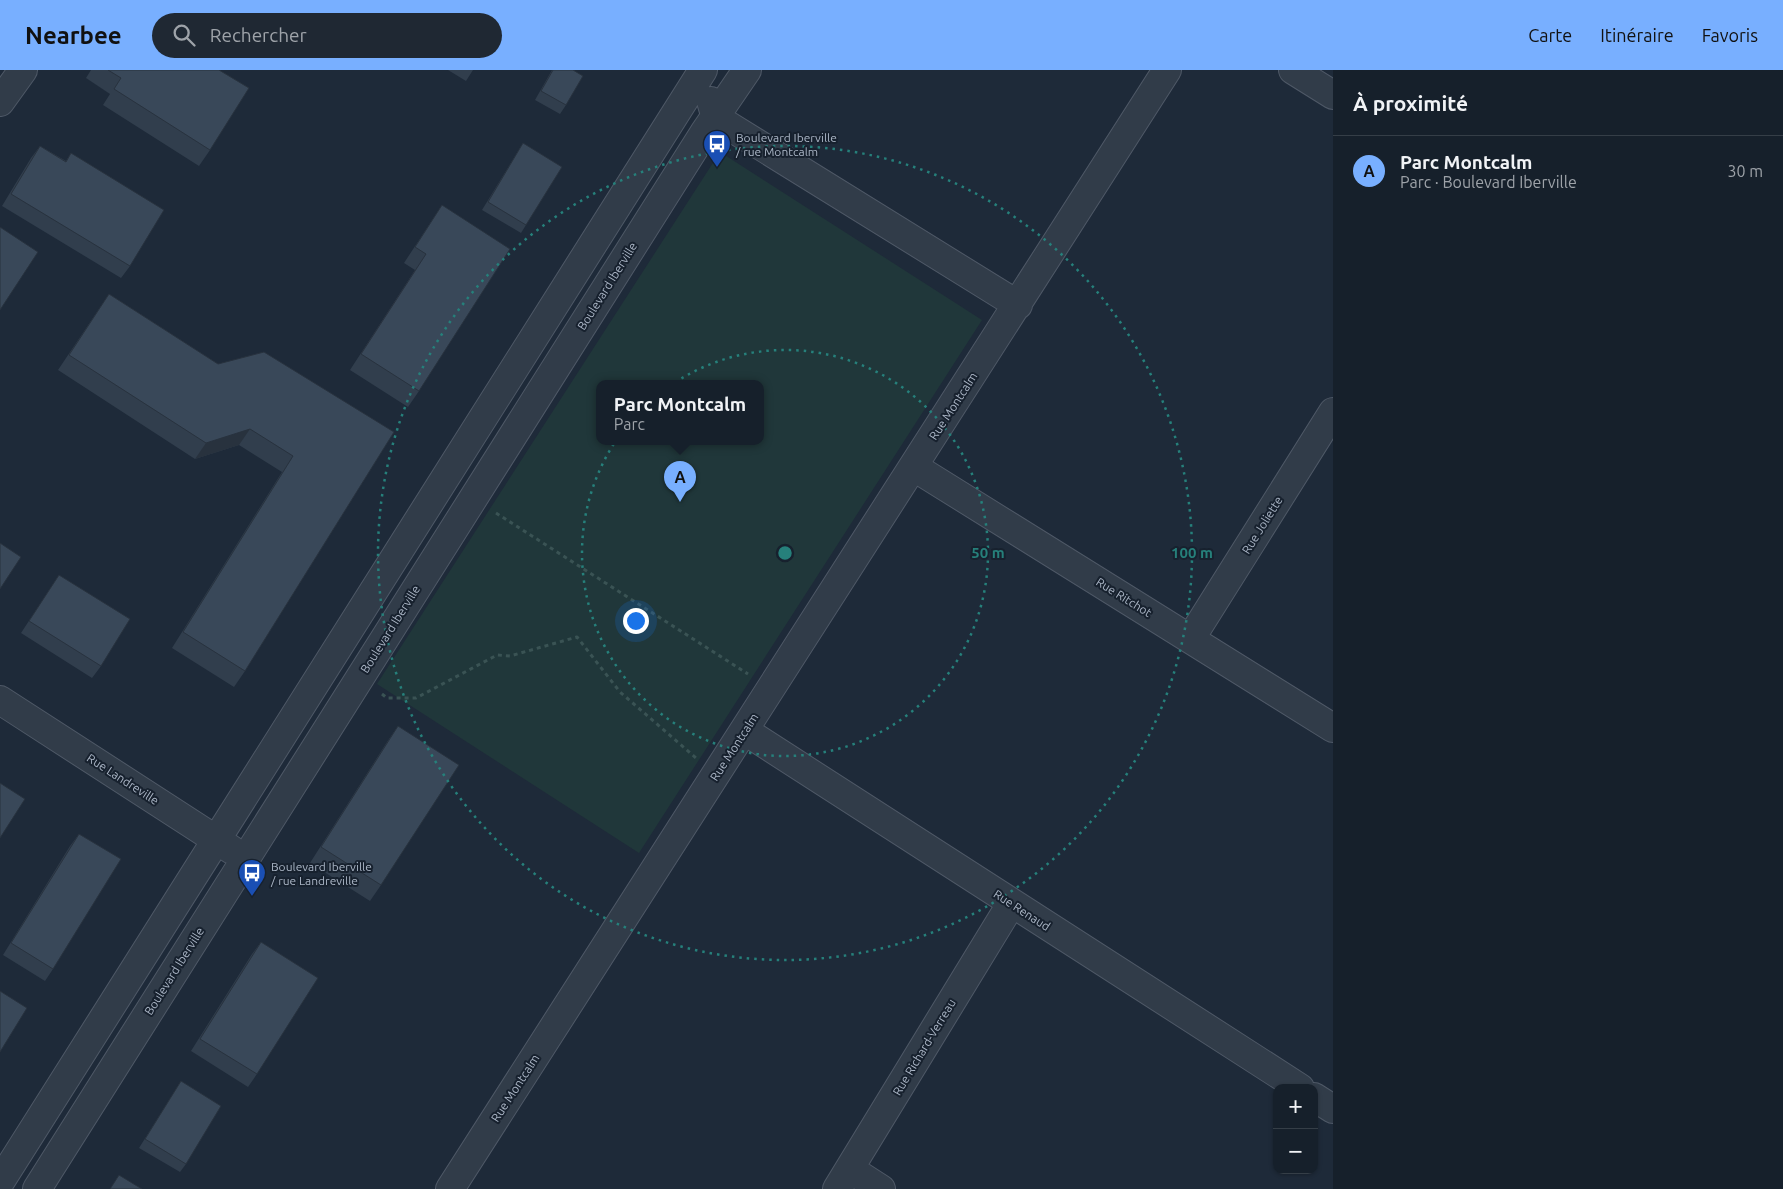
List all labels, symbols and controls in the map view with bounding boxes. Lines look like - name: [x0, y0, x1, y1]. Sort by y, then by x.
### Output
- search box: [152, 13, 502, 58]
- icon: search: [170, 21, 198, 49]
- text: Nearbee: [25, 22, 122, 49]
- text: Rechercher: [210, 24, 307, 46]
- text: Carte: [1528, 25, 1572, 45]
- text: Itinéraire: [1600, 25, 1674, 45]
- text: Favoris: [1702, 25, 1758, 45]
- text: À proximité: [1353, 91, 1468, 115]
- bus stop icon: Boulevard Iberville / rue Montcalm: [702, 129, 732, 168]
- place label: Boulevard Iberville / rue Montcalm: [735, 131, 837, 158]
- text: Parc Montcalm: [1400, 151, 1532, 173]
- text: A: [1363, 162, 1375, 180]
- text: 30 m: [1727, 162, 1763, 180]
- text: Parc · Boulevard Iberville: [1400, 173, 1577, 191]
- street label: Boulevard Iberville: [575, 240, 639, 332]
- street label: Rue Montcalm: [926, 370, 980, 442]
- popup: [596, 380, 764, 445]
- text: Parc Montcalm: [614, 393, 746, 415]
- text: Parc: [614, 415, 645, 433]
- pin: A: [664, 461, 696, 502]
- street label: Rue Joliette: [1239, 494, 1285, 556]
- centre of rings: [776, 544, 794, 562]
- text: 50 m: [971, 544, 1005, 561]
- text: 100 m: [1171, 544, 1213, 561]
- street label: Rue Ritchot: [1094, 575, 1154, 619]
- street label: Boulevard Iberville: [358, 583, 422, 675]
- your location: [623, 608, 649, 634]
- street label: Rue Montcalm: [707, 711, 761, 783]
- street label: Rue Landreville: [85, 751, 161, 807]
- bus stop icon: Boulevard Iberville / rue Landreville: [237, 858, 267, 897]
- place label: Boulevard Iberville / rue Landreville: [270, 860, 372, 887]
- street label: Rue Renaud: [991, 887, 1053, 933]
- street label: Boulevard Iberville: [142, 925, 206, 1017]
- street label: Rue Richard-Verreau: [890, 996, 958, 1098]
- street label: Rue Montcalm: [488, 1052, 542, 1124]
- map controls: [1273, 1084, 1318, 1174]
- button: +: [1273, 1084, 1318, 1129]
- button: −: [1273, 1129, 1318, 1174]

